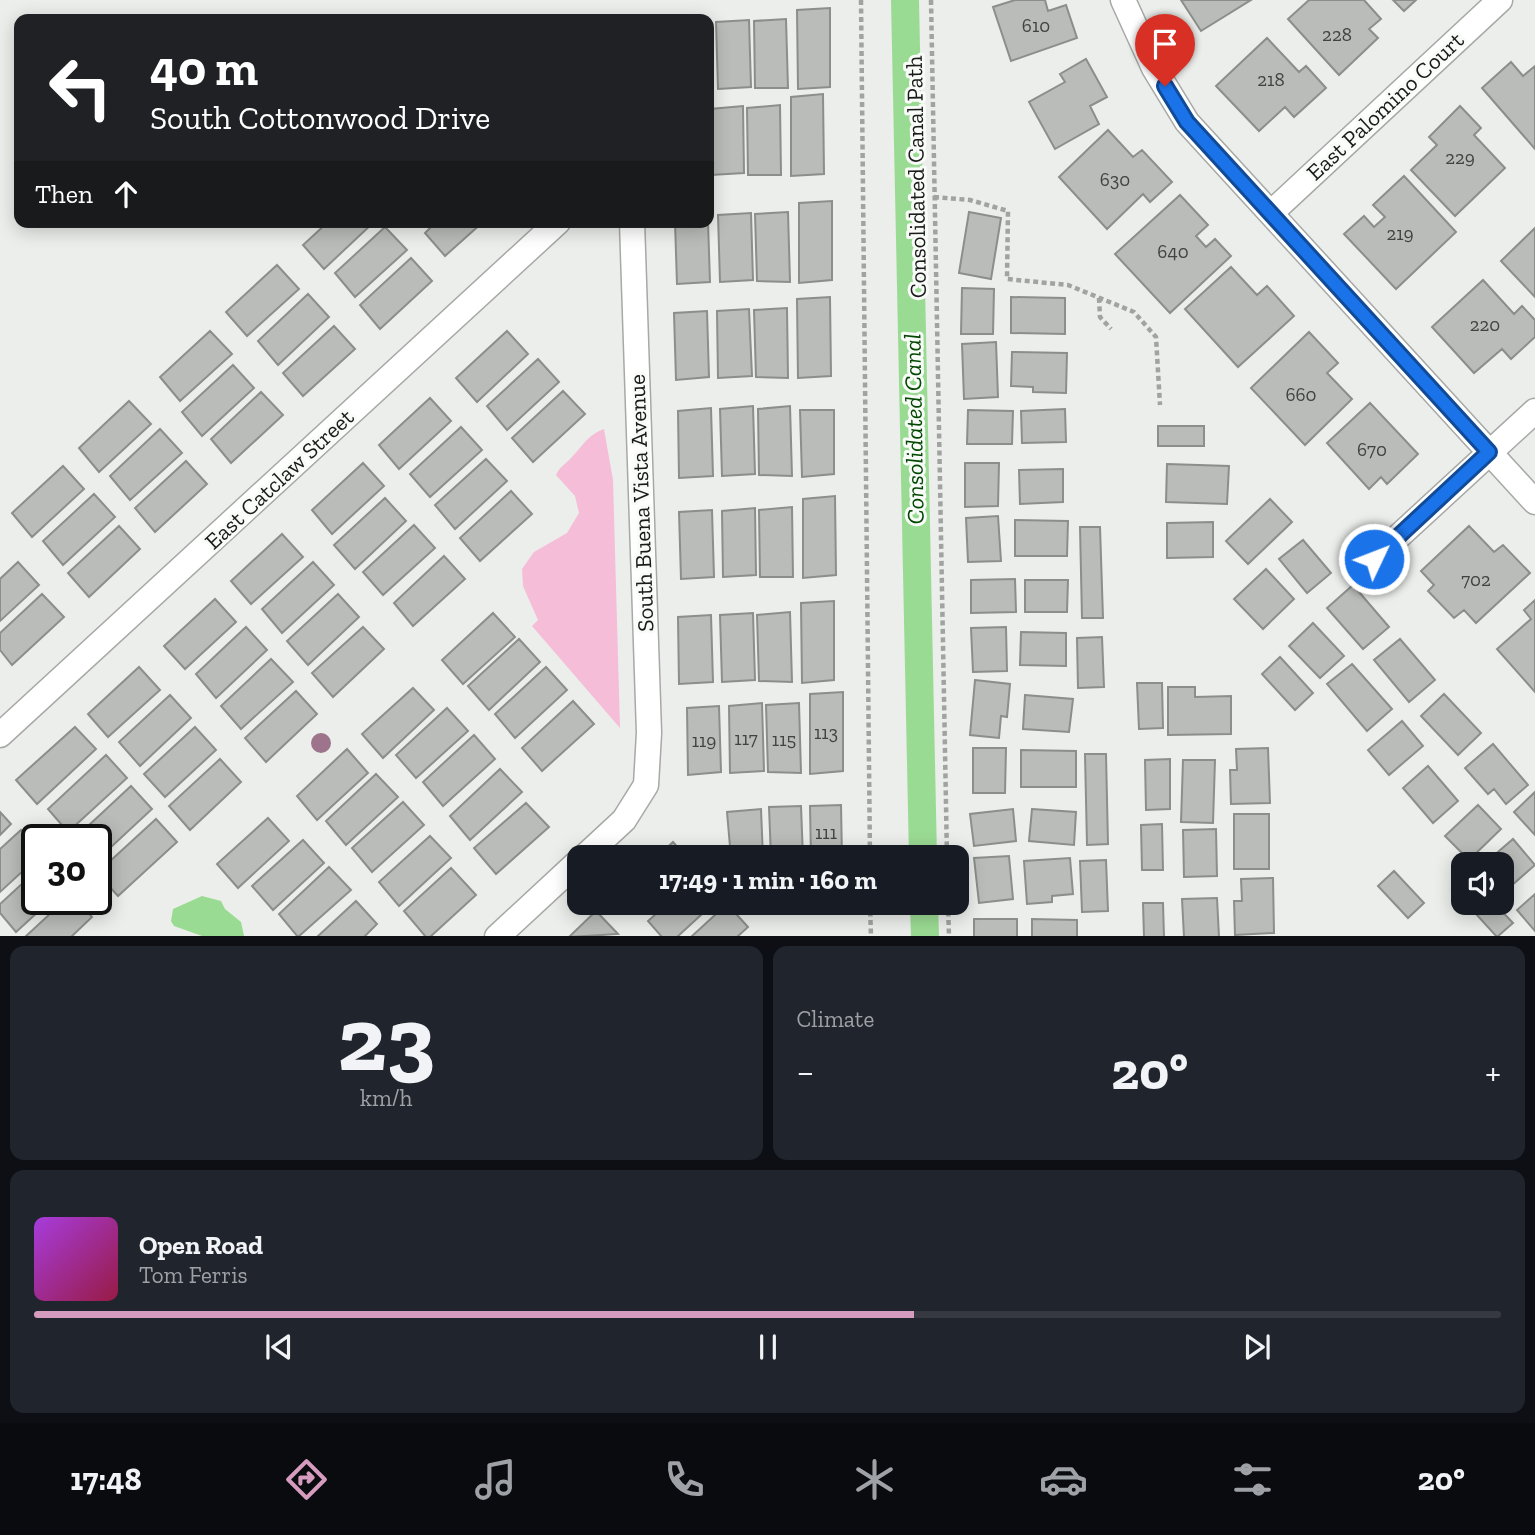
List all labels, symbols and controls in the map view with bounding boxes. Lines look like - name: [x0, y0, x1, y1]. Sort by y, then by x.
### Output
- house number: 610: [1022, 14, 1050, 37]
- pin: [1135, 14, 1195, 86]
- house number: 228: [1322, 23, 1352, 46]
- icon: arrive: [1146, 25, 1184, 63]
- street label: East Palomino Court: [1301, 26, 1470, 186]
- text: 40 m: [150, 39, 258, 98]
- icon: left: [35, 42, 126, 133]
- street label: Consolidated Canal Path: [900, 55, 932, 298]
- house number: 218: [1257, 68, 1285, 91]
- text: South Cottonwood Drive: [150, 99, 490, 137]
- house number: 229: [1445, 146, 1475, 169]
- house number: 630: [1100, 168, 1130, 191]
- icon: ahead: [107, 175, 145, 213]
- text: Then: [35, 178, 93, 210]
- house number: 219: [1386, 222, 1414, 245]
- house number: 640: [1157, 240, 1189, 263]
- house number: 220: [1470, 313, 1500, 336]
- water label: Consolidated Canal: [897, 333, 930, 525]
- street label: South Buena Vista Avenue: [623, 374, 659, 632]
- house number: 660: [1285, 383, 1317, 406]
- street label: East Catclaw Street: [199, 403, 360, 555]
- house number: 670: [1357, 438, 1387, 461]
- position arrow: [1337, 522, 1411, 596]
- house number: 702: [1461, 568, 1491, 591]
- house number: 113: [814, 721, 838, 744]
- house number: 117: [734, 727, 758, 750]
- house number: 115: [772, 728, 796, 751]
- house number: 119: [692, 729, 716, 752]
- house number: 111: [815, 821, 837, 844]
- speed limit sign: 30: [21, 824, 112, 915]
- map controls: [1451, 852, 1514, 915]
- button: sound: [1451, 852, 1514, 915]
- text: 17:49 · 1 min · 160 m: [659, 864, 877, 896]
- text: 23: [338, 984, 435, 1093]
- text: Climate: [797, 1005, 874, 1033]
- text: 20°: [1111, 1040, 1188, 1102]
- text: −: [797, 1049, 814, 1095]
- text: +: [1485, 1049, 1501, 1095]
- text: km/h: [360, 1084, 413, 1112]
- text: Open Road: [139, 1229, 263, 1261]
- text: Tom Ferris: [139, 1261, 248, 1289]
- icon: previous: [260, 1328, 298, 1366]
- icon: pause: [749, 1328, 787, 1366]
- icon: next: [1238, 1328, 1276, 1366]
- icon: directions: [282, 1455, 331, 1504]
- icon: music: [471, 1455, 520, 1504]
- icon: phone: [660, 1455, 709, 1504]
- icon: climate: [850, 1455, 899, 1504]
- icon: car: [1039, 1455, 1088, 1504]
- icon: filters: [1228, 1455, 1277, 1504]
- text: 17:48: [70, 1460, 142, 1498]
- text: 20°: [1418, 1460, 1465, 1498]

